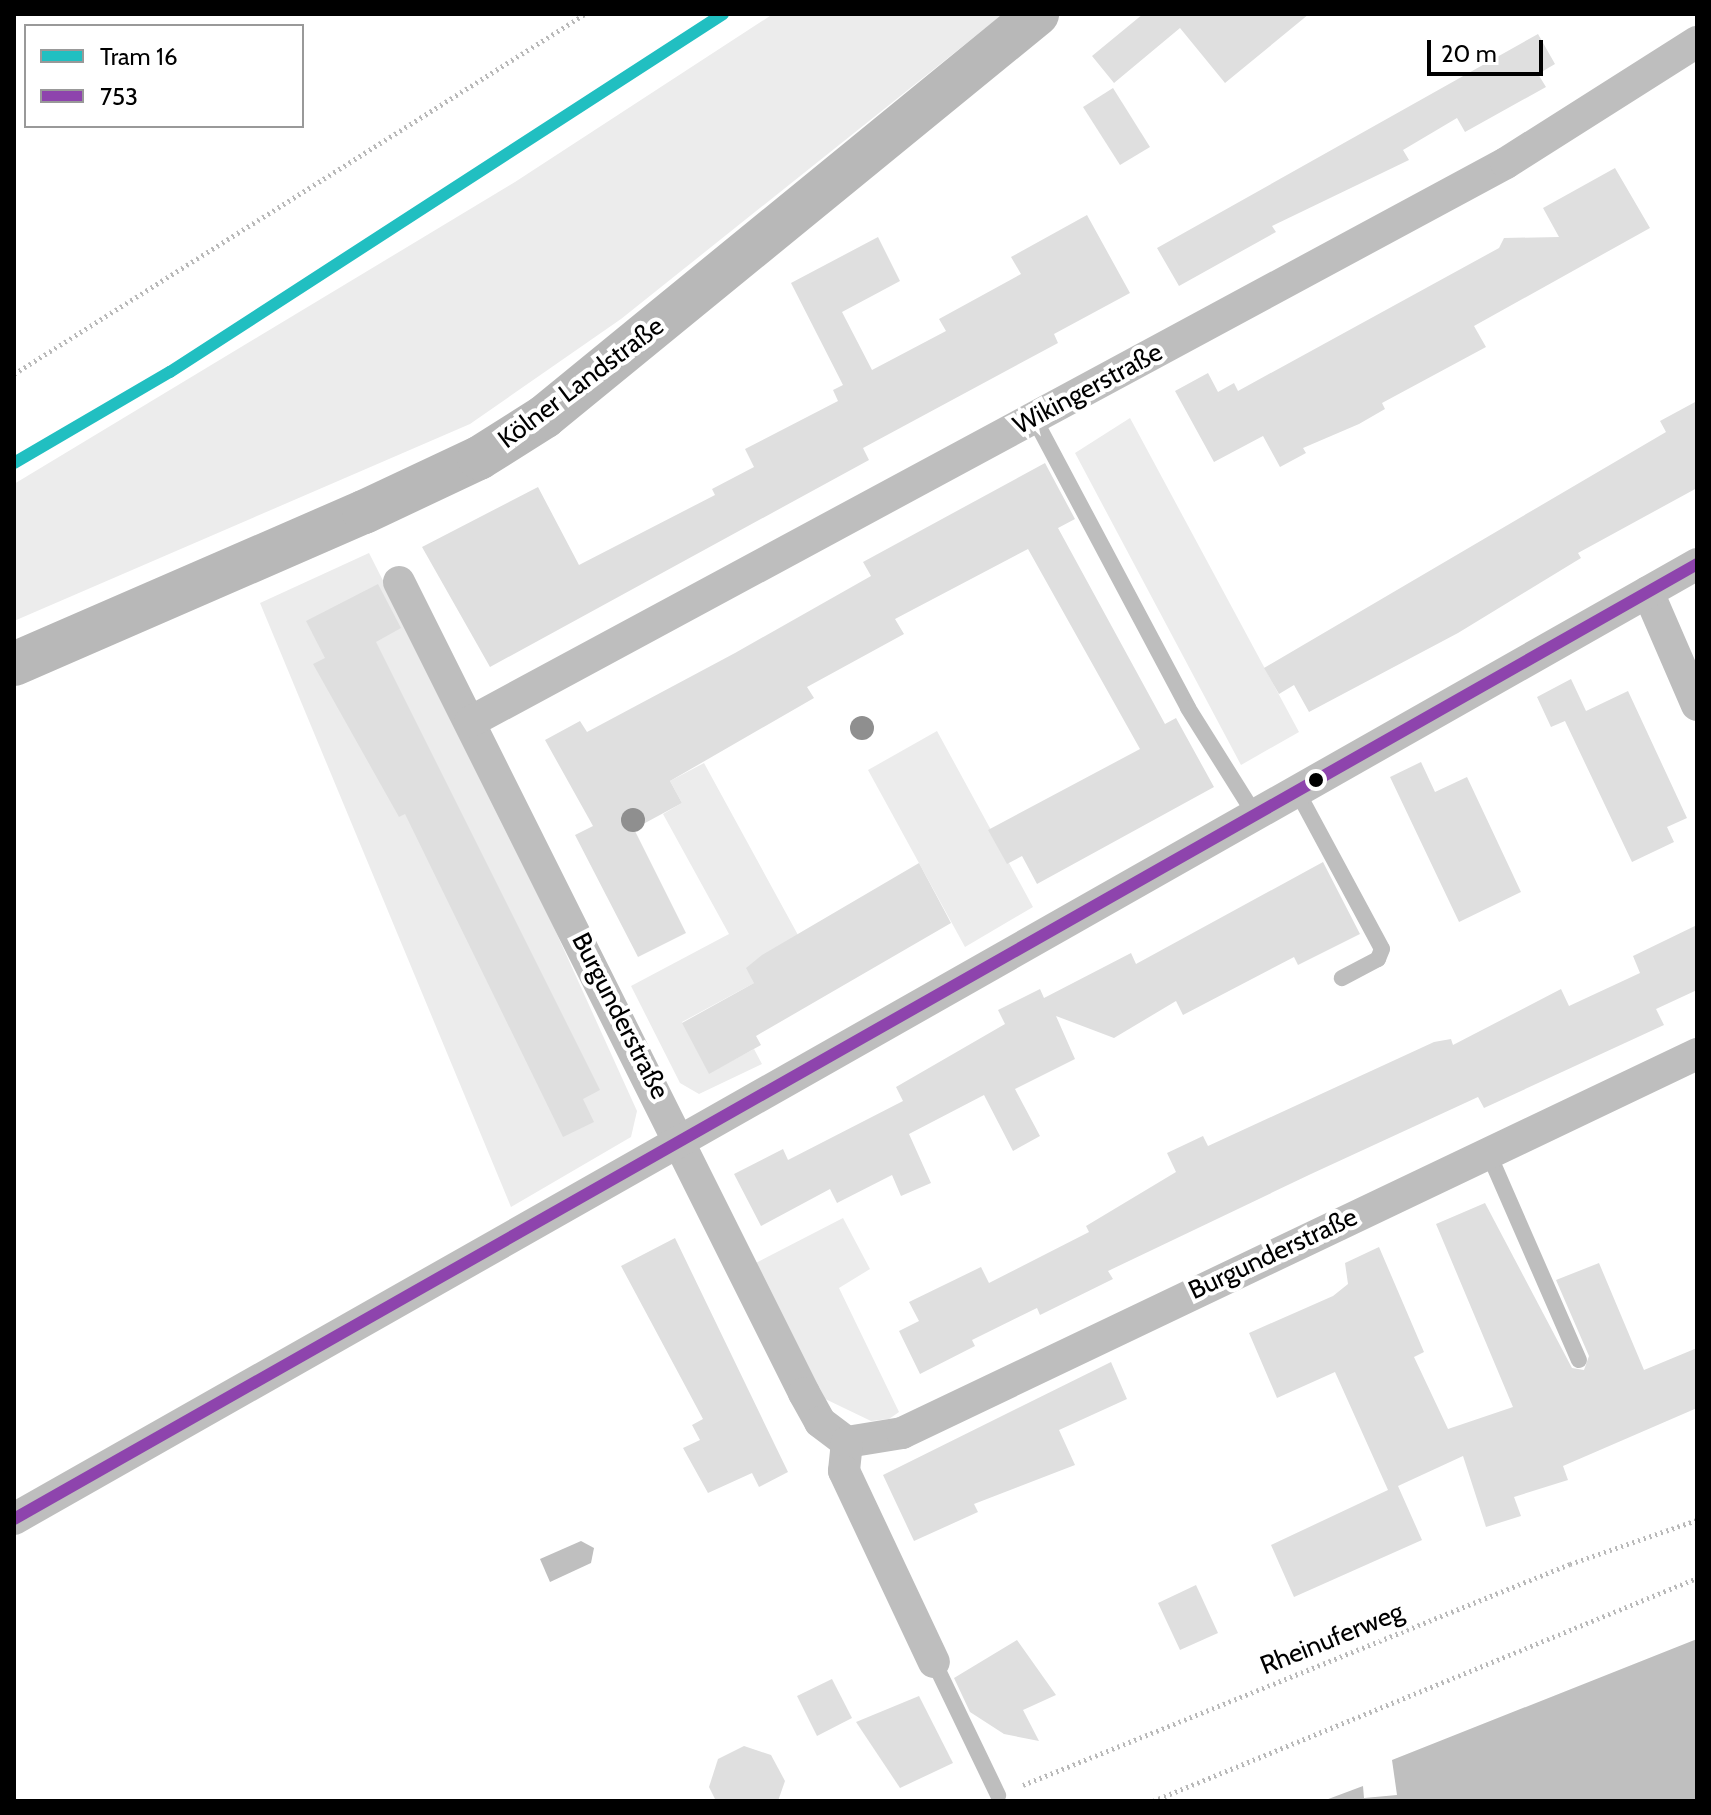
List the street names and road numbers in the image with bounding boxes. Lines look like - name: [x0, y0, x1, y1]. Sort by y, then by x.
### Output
- street label: Kölner Landstraße: [492, 311, 670, 455]
- street label: Wikingerstraße: [1008, 337, 1168, 441]
- street label: Burgunderstraße: [565, 928, 675, 1104]
- street label: Burgunderstraße: [1184, 1201, 1362, 1307]
- street label: Rheinuferweg: [1256, 1596, 1408, 1682]

